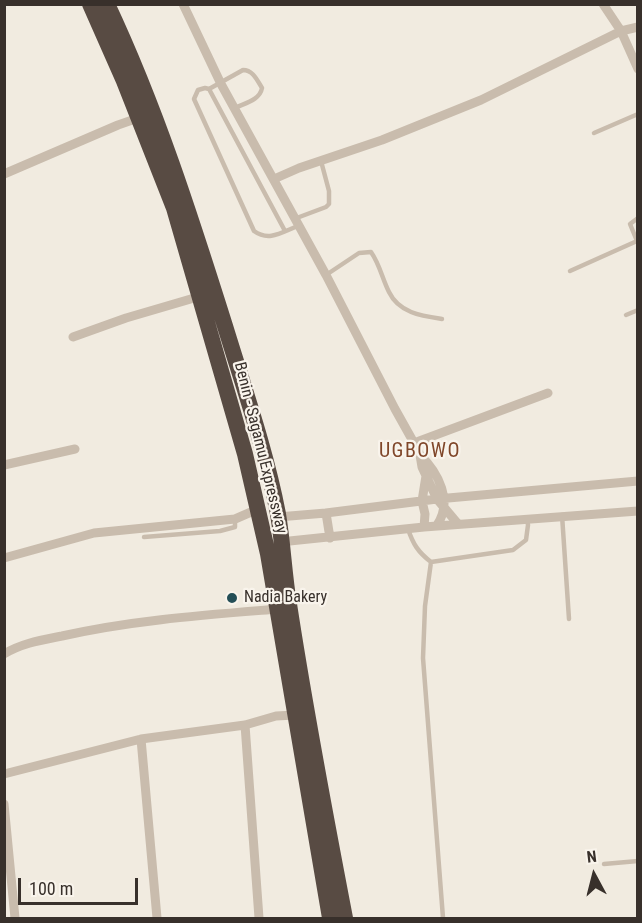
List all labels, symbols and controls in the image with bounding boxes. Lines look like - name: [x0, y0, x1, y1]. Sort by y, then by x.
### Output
- street label: Benin - Sagamu Expressway: [229, 360, 291, 536]
- district label: UGBOWO: [379, 440, 461, 464]
- place label: Nadia Bakery: [244, 588, 327, 608]
- marker: Nadia Bakery: [225, 591, 239, 605]
- north arrow: [564, 845, 624, 905]
- text: N: [586, 847, 598, 867]
- scale bar: [21, 866, 141, 904]
- text: 100 m: [29, 878, 73, 899]

